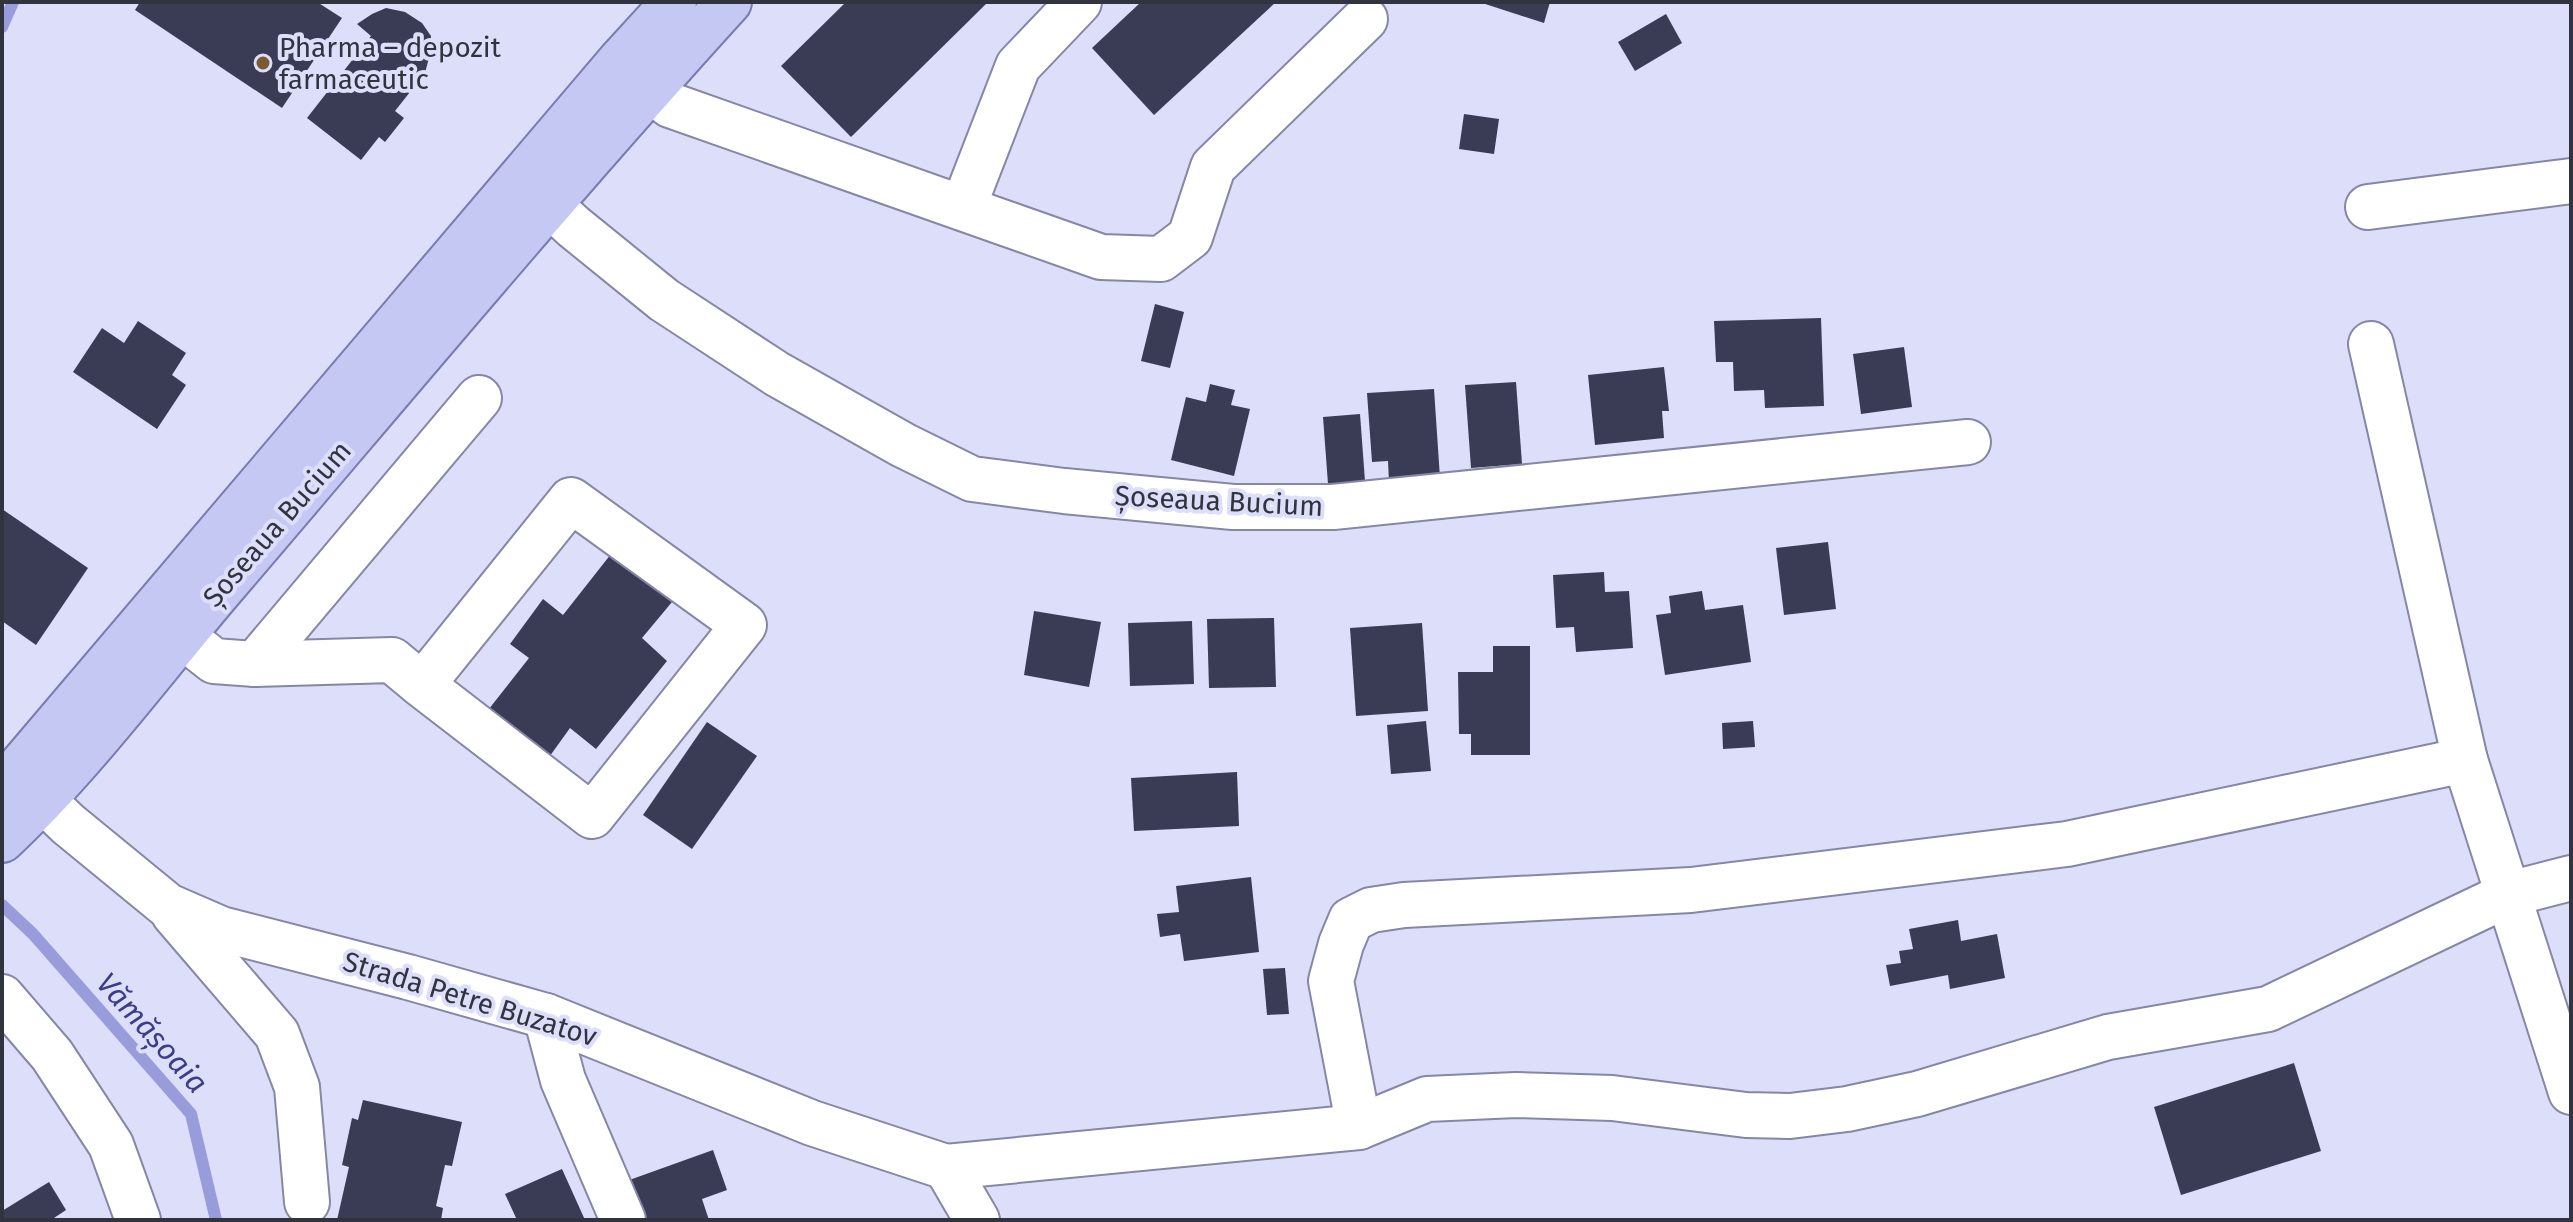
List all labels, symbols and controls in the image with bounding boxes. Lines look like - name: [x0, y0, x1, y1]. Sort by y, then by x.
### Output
- place label: Pharma – depozit farmaceutic: [279, 31, 502, 96]
- marker: Pharma – depozit farmaceutic: [254, 54, 272, 72]
- street label: Șoseaua Bucium: [196, 434, 359, 614]
- street label: Șoseaua Bucium: [1114, 479, 1324, 524]
- street label: Strada Petre Buzatov: [339, 945, 601, 1053]
- water label: Vămășoaia: [88, 966, 215, 1101]

